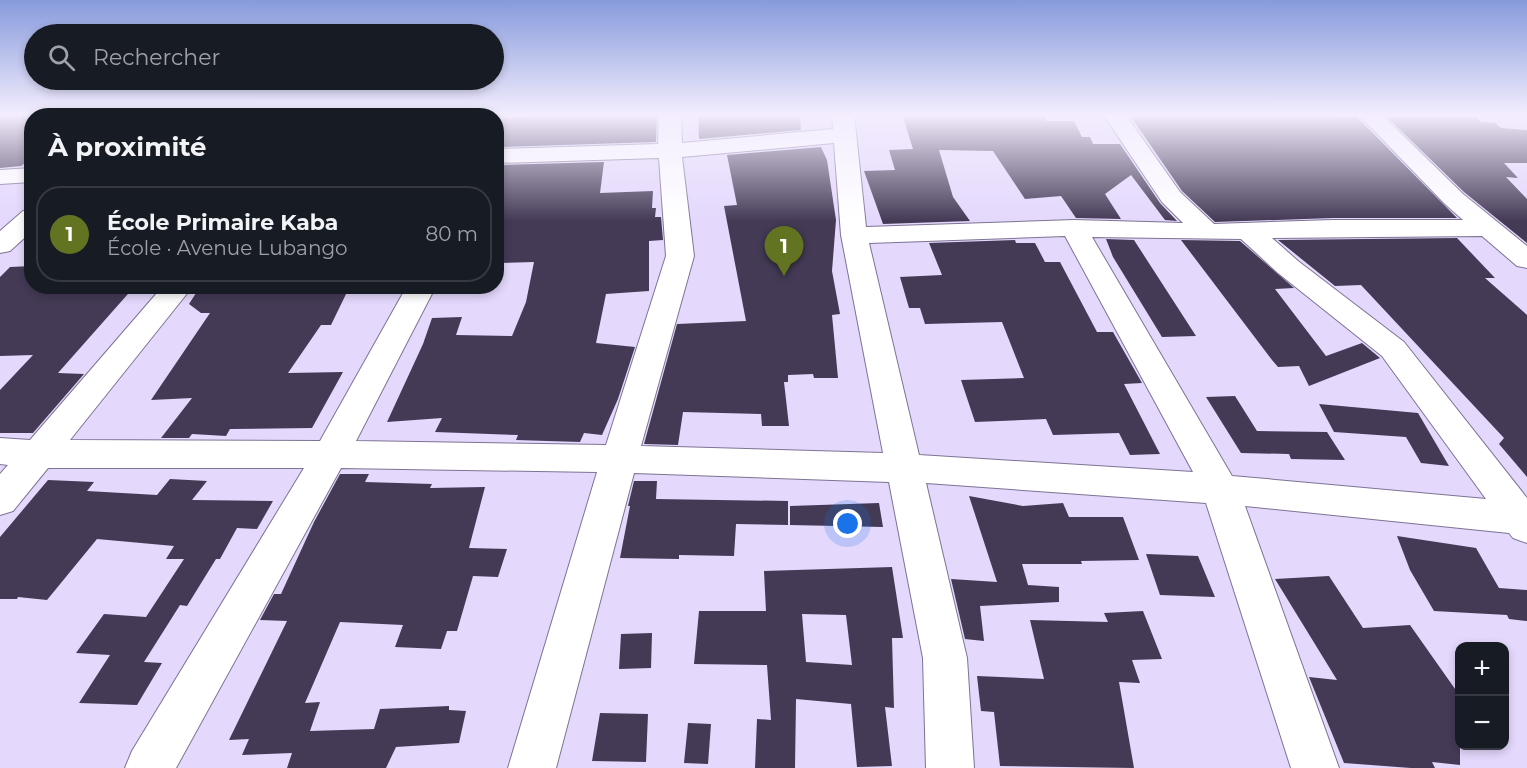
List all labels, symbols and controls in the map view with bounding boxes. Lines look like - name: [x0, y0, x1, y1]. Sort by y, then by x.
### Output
- search box: [24, 24, 504, 90]
- icon: search: [45, 41, 78, 74]
- text: Rechercher: [93, 44, 220, 71]
- text: À proximité: [48, 131, 207, 163]
- text: École Primaire Kaba: [107, 209, 338, 236]
- text: 1: [66, 222, 73, 246]
- text: 80 m: [426, 222, 478, 246]
- pin: 1: [764, 226, 804, 276]
- text: École · Avenue Lubango: [107, 236, 348, 260]
- your location: [833, 509, 862, 538]
- map controls: [1455, 642, 1509, 750]
- button: +: [1455, 642, 1509, 696]
- button: −: [1455, 696, 1509, 750]

